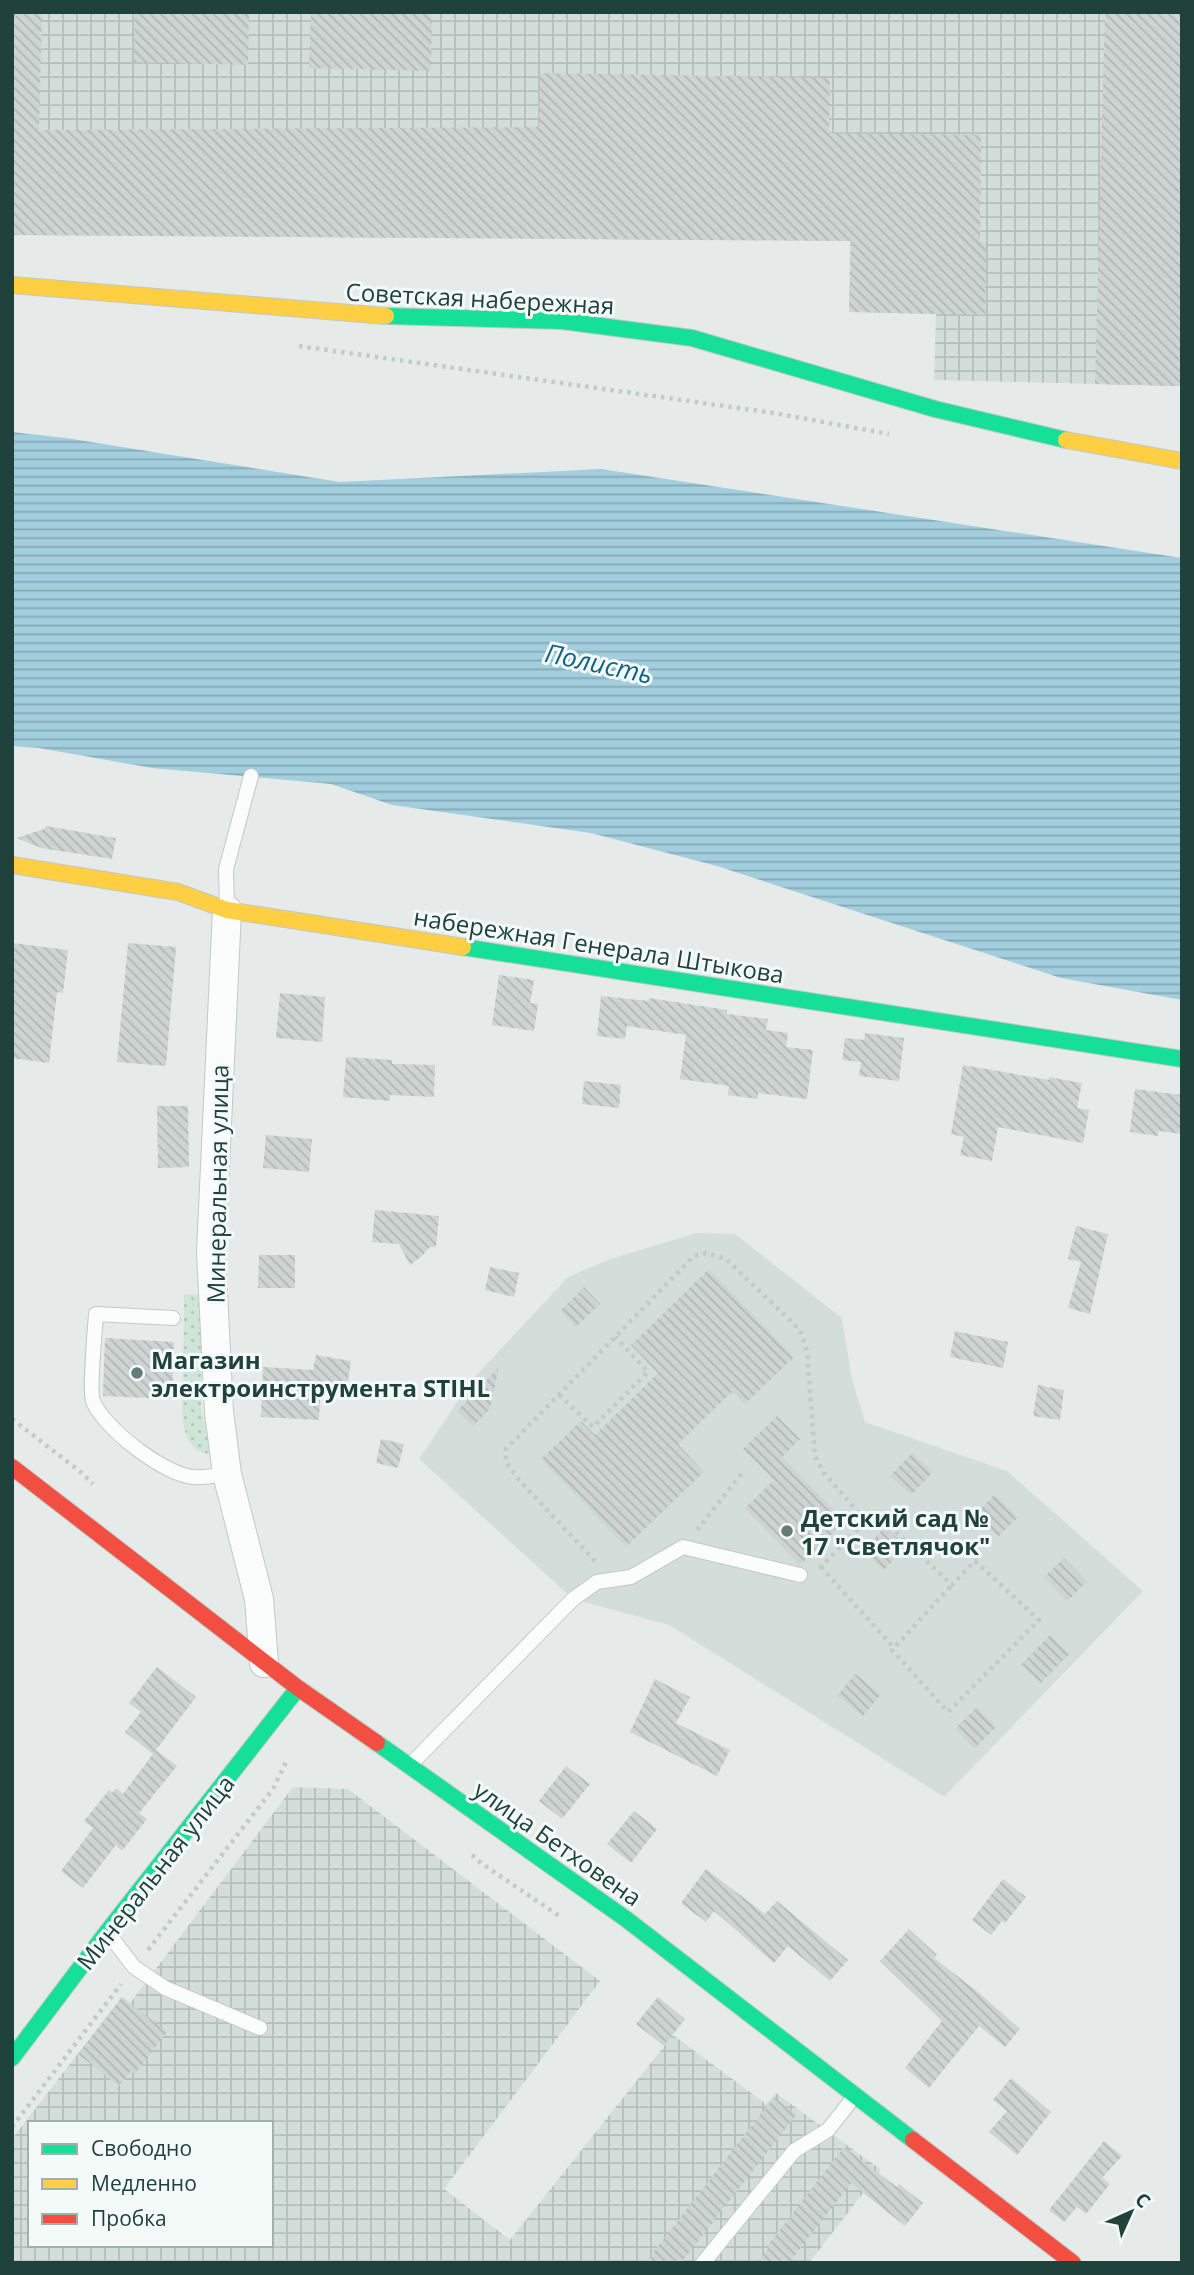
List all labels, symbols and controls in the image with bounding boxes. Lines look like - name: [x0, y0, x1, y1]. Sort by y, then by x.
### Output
- street label: Советская набережная: [345, 274, 615, 322]
- water label: Полисть: [542, 634, 656, 692]
- street label: набережная Генерала Штыкова: [411, 899, 787, 991]
- street label: Минеральная улица: [198, 1064, 236, 1304]
- place label: Магазин электроинструмента STIHL: [151, 1343, 490, 1404]
- marker: Магазин электроинструмента STIHL: [129, 1365, 145, 1381]
- place label: Детский сад № 17 "Светлячок": [801, 1501, 990, 1562]
- marker: Детский сад № 17 "Светлячок": [779, 1523, 795, 1539]
- street label: Минеральная улица: [68, 1768, 242, 1976]
- street label: улица Бетховена: [467, 1773, 649, 1913]
- legend: [28, 2121, 273, 2247]
- text: Свободно: [91, 2134, 192, 2162]
- text: Медленно: [91, 2169, 197, 2197]
- north arrow: [1096, 2177, 1166, 2247]
- text: С: [1130, 2187, 1156, 2213]
- text: Пробка: [91, 2204, 167, 2232]

